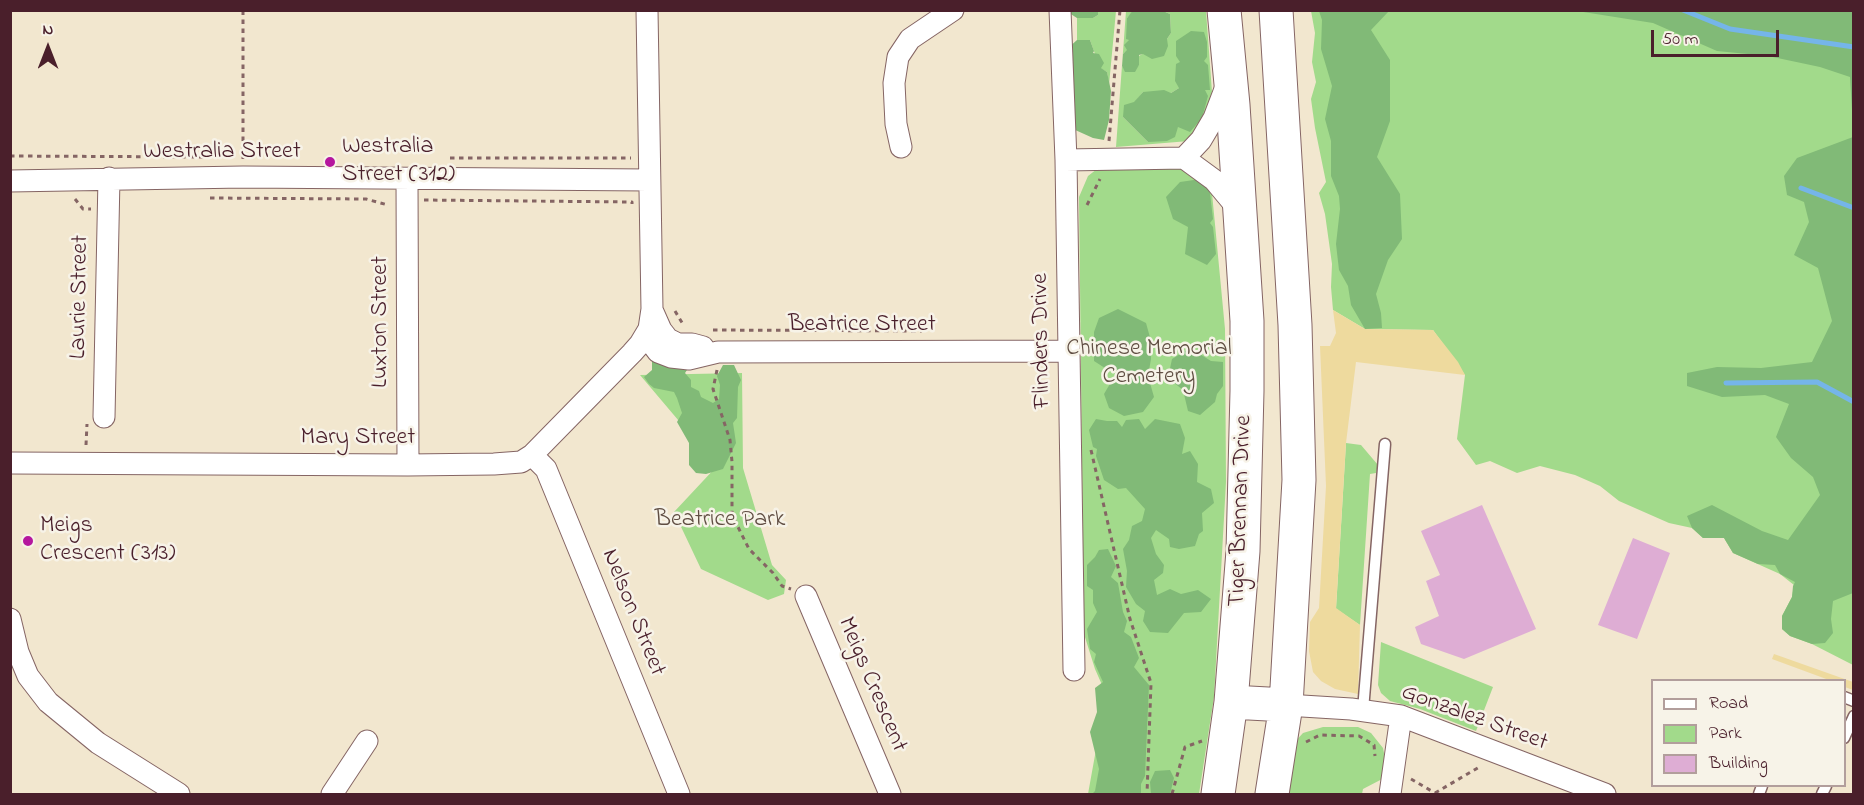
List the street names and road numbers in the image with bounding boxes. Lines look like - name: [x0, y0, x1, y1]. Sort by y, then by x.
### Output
- street label: Westralia Street: [143, 139, 301, 167]
- street label: Laurie Street: [66, 235, 96, 359]
- street label: Luxton Street: [368, 256, 396, 388]
- street label: Flinders Drive: [1027, 273, 1059, 409]
- street label: Beatrice Street: [788, 312, 936, 340]
- street label: Tiger Brennan Drive: [1224, 415, 1260, 607]
- street label: Mary Street: [301, 425, 415, 453]
- street label: Nelson Street: [594, 545, 670, 681]
- street label: Meigs Crescent: [830, 613, 912, 757]
- street label: Gonzalez Street: [1397, 679, 1551, 759]

